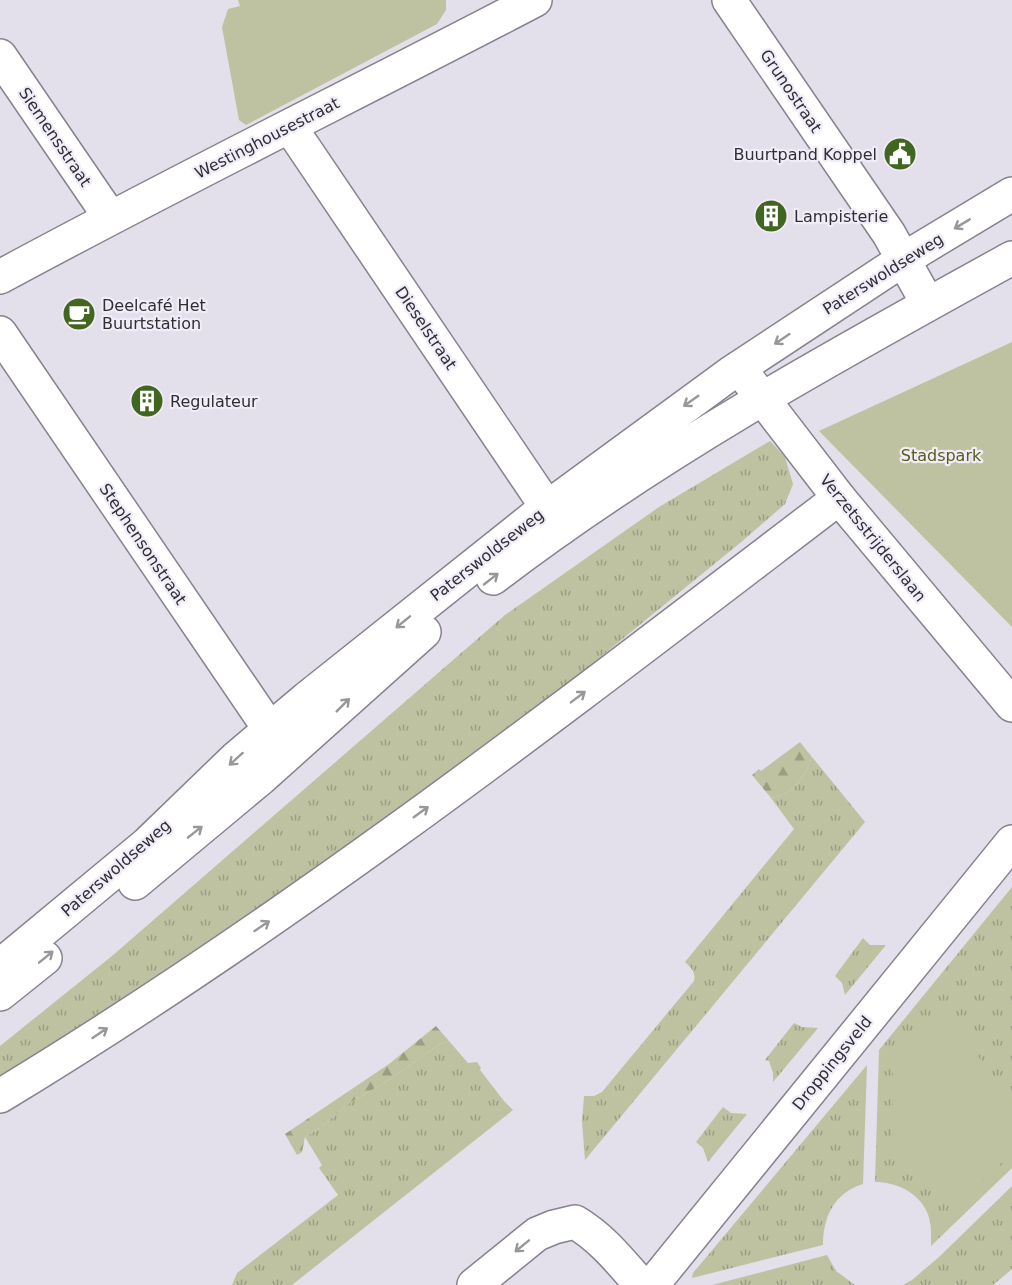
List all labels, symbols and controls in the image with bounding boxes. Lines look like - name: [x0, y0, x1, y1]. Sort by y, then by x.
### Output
- street label: Grunostraat: [756, 46, 826, 136]
- street label: Siemensstraat: [15, 84, 95, 190]
- street label: Westinghousestraat: [192, 93, 342, 183]
- public building icon: Buurtpand Koppel: [882, 136, 918, 172]
- place label: Buurtpand Koppel: [733, 145, 877, 164]
- building icon: Lampisterie: [753, 198, 789, 234]
- place label: Lampisterie: [794, 207, 888, 226]
- one-way arrow: [954, 218, 971, 230]
- street label: Paterswoldseweg: [819, 229, 947, 319]
- street label: Dieselstraat: [391, 283, 461, 373]
- cafe icon: Deelcafé Het Buurtstation: [61, 296, 97, 332]
- place label: Deelcafé Het Buurtstation: [102, 296, 206, 333]
- one-way arrow: [774, 333, 790, 345]
- building icon: Regulateur: [129, 383, 165, 419]
- place label: Regulateur: [170, 392, 258, 411]
- one-way arrow: [684, 395, 700, 407]
- park label: Stadspark: [901, 446, 982, 465]
- street label: Verzetsstrijderslaan: [816, 471, 930, 605]
- street label: Stephensonstraat: [95, 480, 191, 608]
- street label: Paterswoldseweg: [427, 505, 547, 605]
- one-way arrow: [483, 573, 499, 586]
- one-way arrow: [395, 615, 411, 628]
- one-way arrow: [570, 691, 586, 704]
- one-way arrow: [336, 698, 350, 713]
- one-way arrow: [229, 752, 244, 766]
- one-way arrow: [412, 806, 428, 819]
- street label: Paterswoldseweg: [57, 815, 175, 921]
- one-way arrow: [187, 826, 203, 839]
- one-way arrow: [253, 919, 270, 931]
- one-way arrow: [38, 951, 54, 964]
- street label: Droppingsveld: [788, 1012, 876, 1114]
- one-way arrow: [91, 1027, 107, 1039]
- one-way arrow: [515, 1239, 530, 1253]

